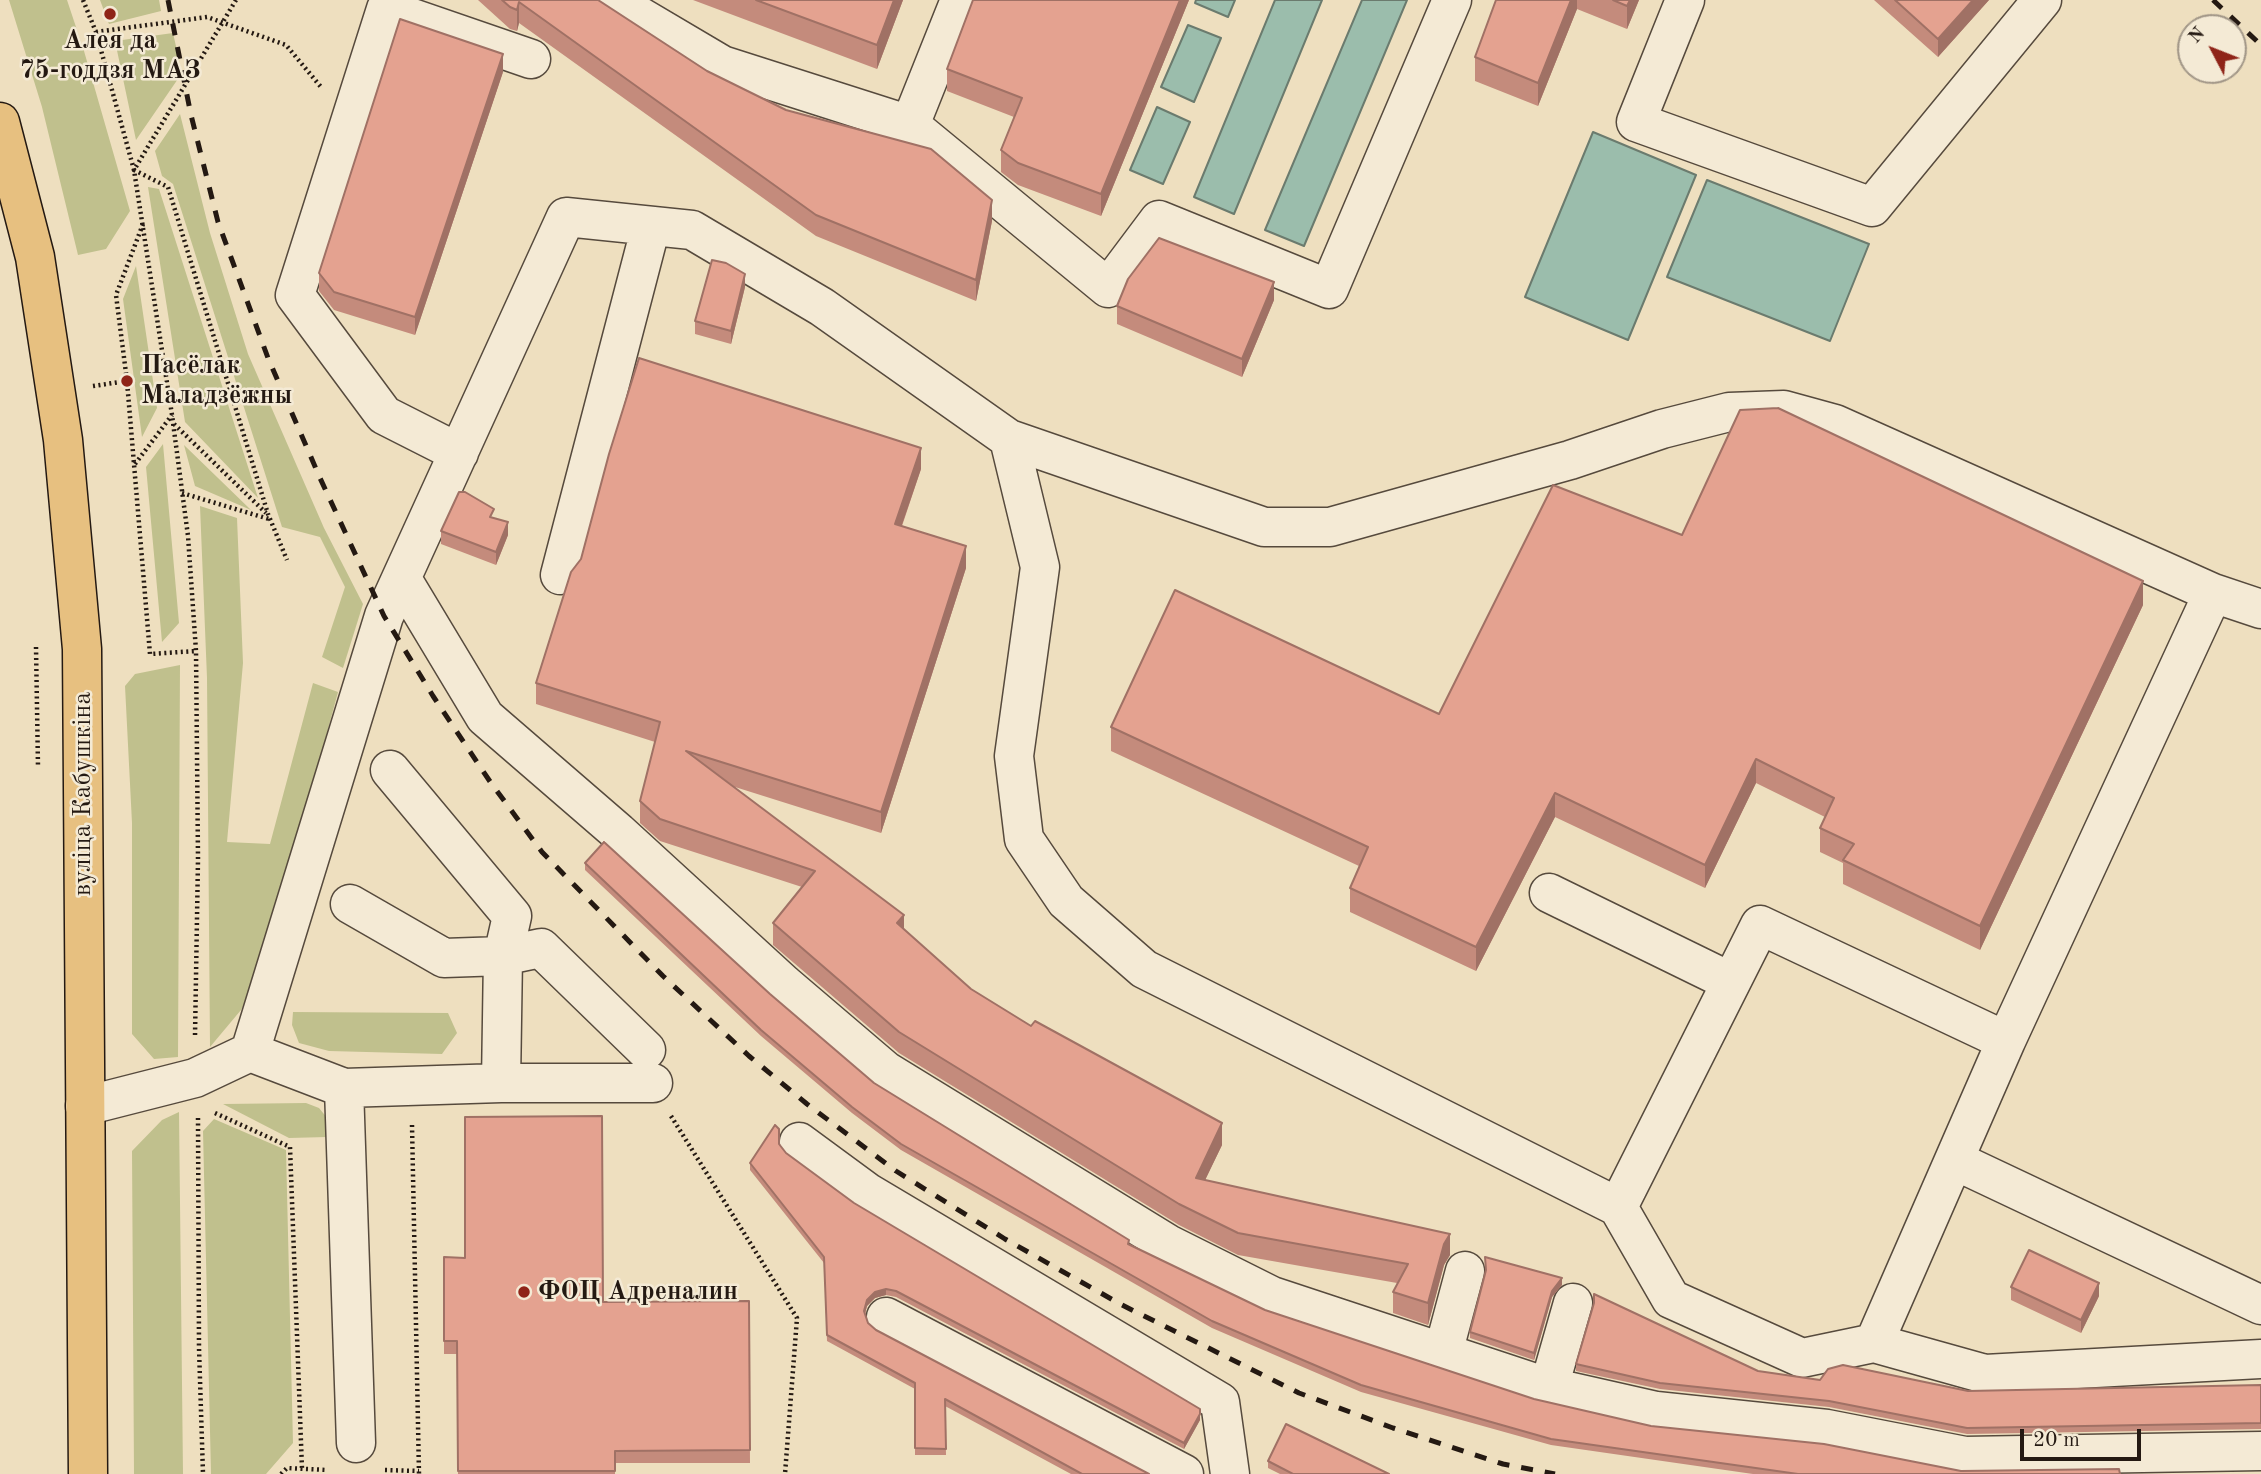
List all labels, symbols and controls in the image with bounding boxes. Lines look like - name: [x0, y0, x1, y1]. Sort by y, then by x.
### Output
- marker: Алея да 75-годдзя МАЗ: [102, 6, 118, 22]
- north arrow: [2177, 14, 2247, 84]
- text: N: [2186, 24, 2209, 48]
- place label: Алея да 75-годдзя МАЗ: [19, 25, 201, 86]
- place label: Пасёлак Маладзёжны: [141, 350, 292, 412]
- marker: Пасёлак Маладзёжны: [119, 373, 135, 389]
- street label: вуліца Кабушкіна: [67, 692, 99, 896]
- place label: ФОЦ Адреналин: [538, 1276, 738, 1308]
- marker: ФОЦ Адреналин: [516, 1284, 532, 1300]
- scale bar: [2023, 1414, 2144, 1458]
- text: 20 m: [2033, 1430, 2080, 1451]

